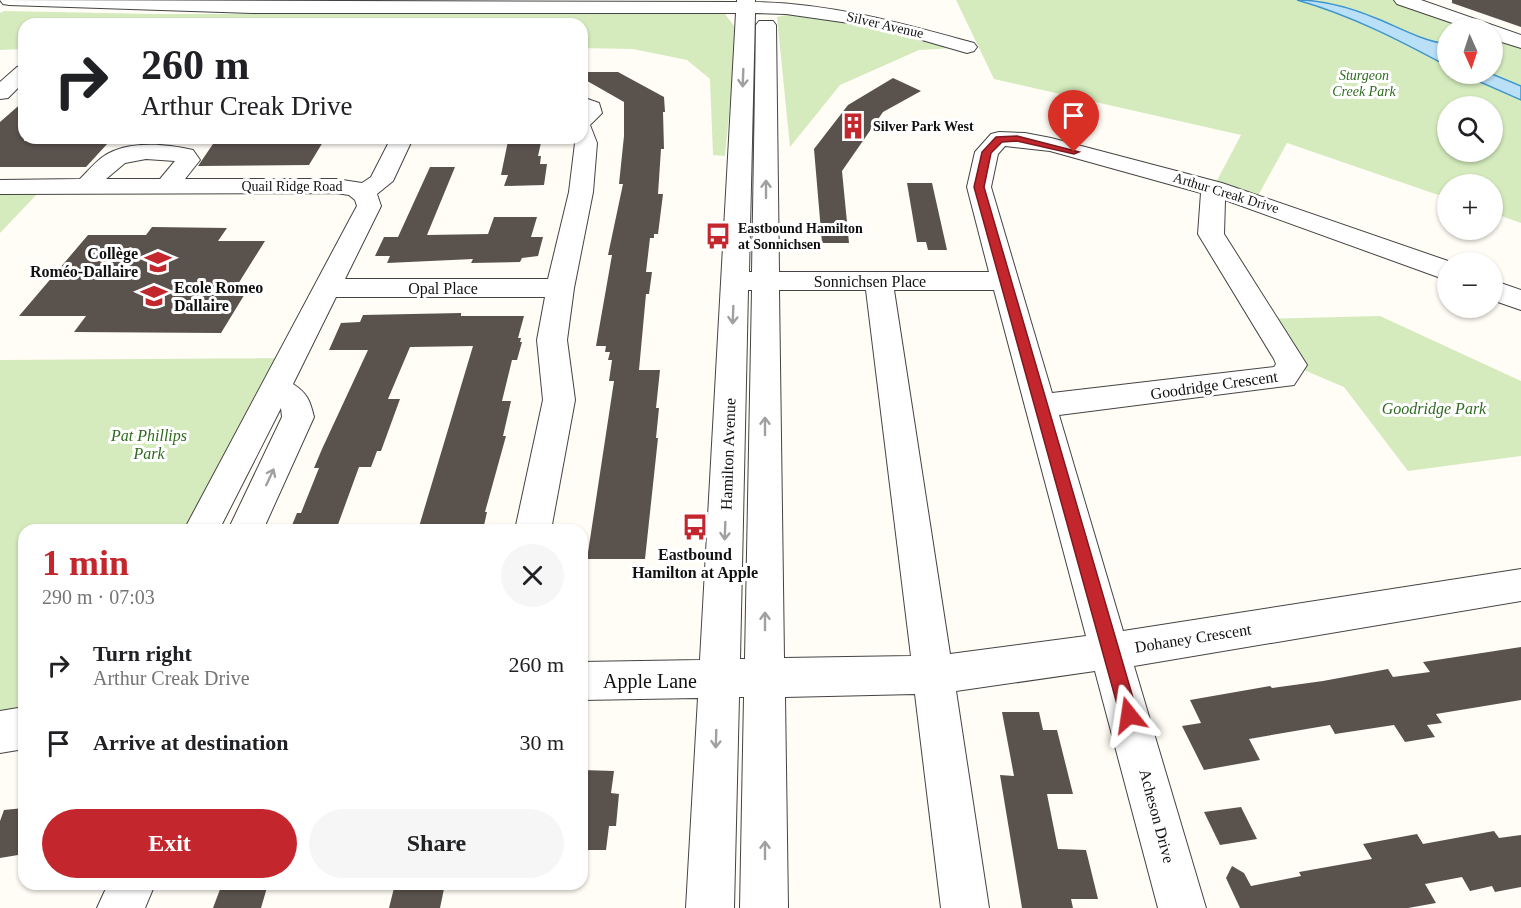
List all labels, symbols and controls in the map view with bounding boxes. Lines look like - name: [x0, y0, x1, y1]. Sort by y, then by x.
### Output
- street label: Silver Avenue: [845, 9, 925, 41]
- north arrow: [1437, 18, 1503, 84]
- map controls: [1437, 18, 1503, 318]
- icon: right: [42, 42, 120, 120]
- text: 260 m: [141, 42, 250, 88]
- one-way arrow: [737, 67, 748, 87]
- park label: Sturgeon Creek Park: [1332, 68, 1397, 99]
- pin: [1048, 90, 1099, 152]
- text: Arthur Creak Drive: [141, 91, 352, 121]
- button: search: [1437, 96, 1503, 162]
- icon: arrive: [1057, 99, 1090, 132]
- building icon: Silver Park West: [838, 111, 868, 141]
- place label: Silver Park West: [873, 119, 974, 134]
- street label: Arthur Creak Drive: [1171, 170, 1281, 216]
- button: +: [1437, 174, 1503, 240]
- street label: Quail Ridge Road: [241, 179, 343, 194]
- one-way arrow: [760, 180, 772, 200]
- bus stop icon: Eastbound Hamilton at Sonnichsen: [703, 221, 733, 251]
- place label: Eastbound Hamilton at Sonnichsen: [738, 221, 863, 252]
- place label: Collège Roméo-Dallaire: [30, 245, 138, 280]
- school or university icon: Collège Roméo-Dallaire: [143, 247, 173, 277]
- button: −: [1437, 252, 1503, 318]
- street label: Sonnichsen Place: [814, 273, 926, 290]
- place label: Ecole Romeo Dallaire: [174, 279, 263, 314]
- street label: Opal Place: [408, 280, 478, 298]
- school or university icon: Ecole Romeo Dallaire: [139, 281, 169, 311]
- one-way arrow: [728, 304, 739, 324]
- street label: Goodridge Crescent: [1149, 368, 1279, 403]
- street label: Hamilton Avenue: [718, 398, 738, 510]
- park label: Goodridge Park: [1382, 400, 1487, 418]
- one-way arrow: [760, 417, 771, 437]
- park label: Pat Phillips Park: [110, 427, 187, 462]
- one-way arrow: [264, 468, 276, 486]
- bus stop icon: Eastbound Hamilton at Apple: [680, 512, 710, 542]
- one-way arrow: [719, 520, 730, 540]
- text: 1 min: [42, 543, 129, 583]
- button: close: [501, 544, 564, 607]
- place label: Eastbound Hamilton at Apple: [632, 546, 758, 582]
- text: 290 m · 07:03: [42, 586, 155, 608]
- one-way arrow: [759, 612, 771, 632]
- street label: Dohaney Crescent: [1134, 620, 1253, 657]
- text: Turn right: [93, 641, 192, 666]
- icon: right: [42, 649, 75, 682]
- text: 260 m: [508, 652, 564, 677]
- text: Arthur Creak Drive: [93, 667, 250, 689]
- street label: Apple Lane: [603, 670, 697, 693]
- position arrow: [1097, 683, 1161, 747]
- icon: arrive: [42, 727, 75, 760]
- one-way arrow: [711, 728, 722, 748]
- text: Arrive at destination: [93, 730, 289, 755]
- text: 30 m: [519, 730, 564, 755]
- street label: Acheson Drive: [1136, 767, 1178, 865]
- button: Exit: [42, 809, 297, 878]
- button: Share: [309, 809, 564, 878]
- one-way arrow: [759, 840, 771, 860]

